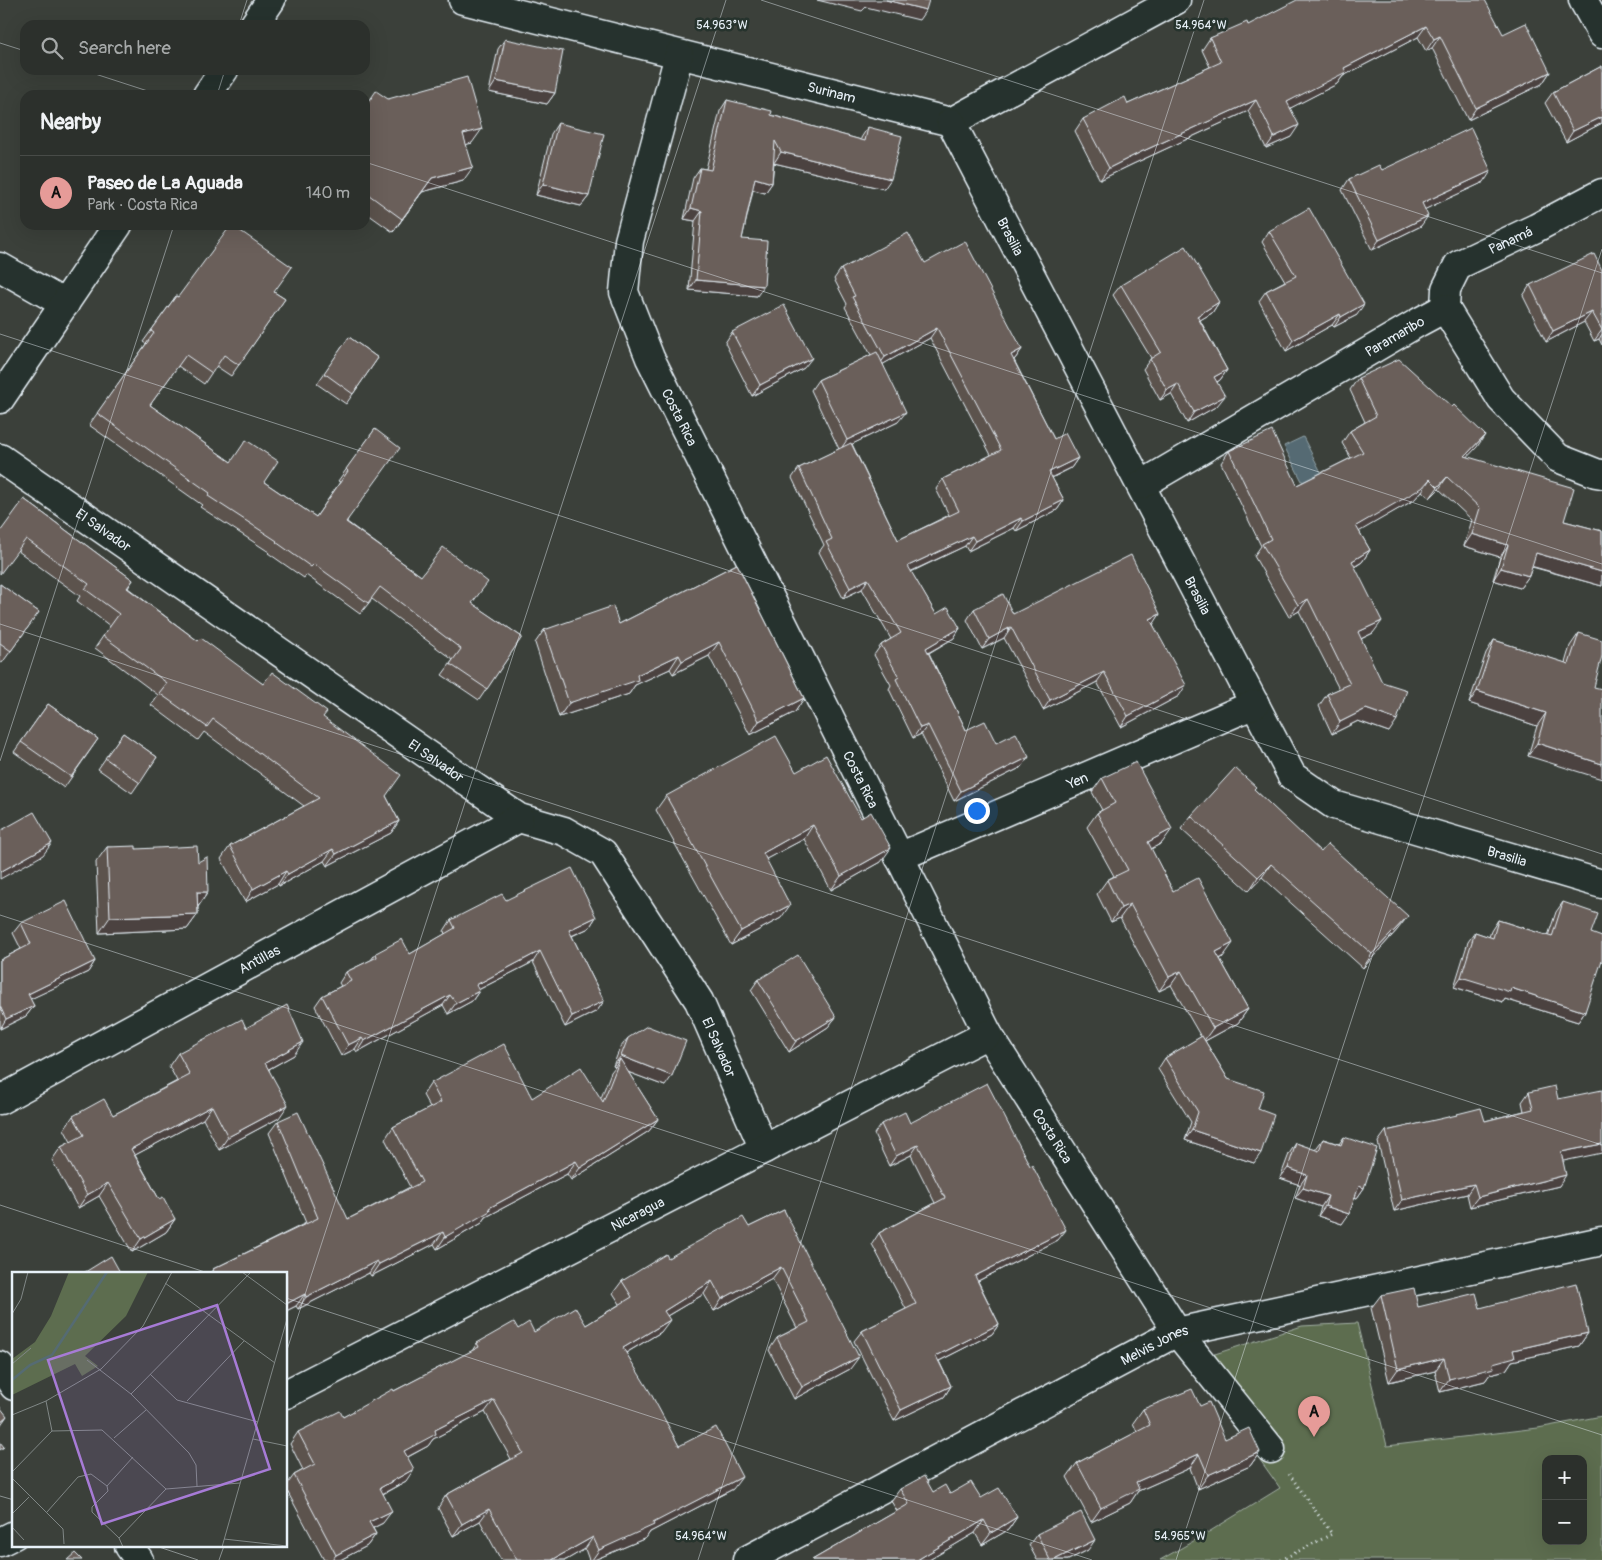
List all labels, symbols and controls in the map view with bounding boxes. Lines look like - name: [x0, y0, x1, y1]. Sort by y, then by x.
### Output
- text: 54.963°W: [696, 18, 748, 33]
- text: 54.964°W: [1175, 18, 1227, 33]
- search box: [20, 20, 370, 75]
- icon: search: [38, 34, 66, 62]
- text: Search here: [78, 36, 171, 60]
- street label: Surinam: [806, 78, 858, 106]
- text: Nearby: [40, 109, 101, 136]
- text: Paseo de La Aguada: [87, 171, 243, 195]
- text: A: [51, 183, 61, 203]
- text: 140 m: [306, 183, 350, 203]
- text: Park · Costa Rica: [87, 195, 198, 215]
- street label: Brasilia: [994, 214, 1028, 258]
- street label: Panamá: [1486, 222, 1535, 258]
- street label: Paramaribo: [1362, 312, 1428, 360]
- street label: Costa Rica: [658, 386, 701, 449]
- street label: El Salvador: [73, 505, 135, 555]
- street label: Brasilia: [1181, 574, 1215, 617]
- street label: El Salvador: [405, 736, 467, 786]
- street label: Costa Rica: [839, 748, 882, 811]
- street label: Yen: [1063, 768, 1090, 793]
- your location: [964, 798, 990, 824]
- street label: Brasilia: [1485, 842, 1529, 870]
- street label: Antillas: [236, 941, 283, 977]
- street label: El Salvador: [699, 1015, 740, 1080]
- street label: Costa Rica: [1029, 1105, 1076, 1166]
- street label: Nicaragua: [608, 1193, 667, 1234]
- inset map: [12, 1272, 288, 1548]
- street label: Melvis Jones: [1118, 1321, 1190, 1369]
- pin: A: [1298, 1396, 1330, 1437]
- map controls: [1542, 1455, 1587, 1545]
- button: +: [1542, 1455, 1587, 1500]
- button: −: [1542, 1500, 1587, 1545]
- text: 54.964°W: [675, 1529, 727, 1544]
- text: 54.965°W: [1154, 1529, 1206, 1544]

